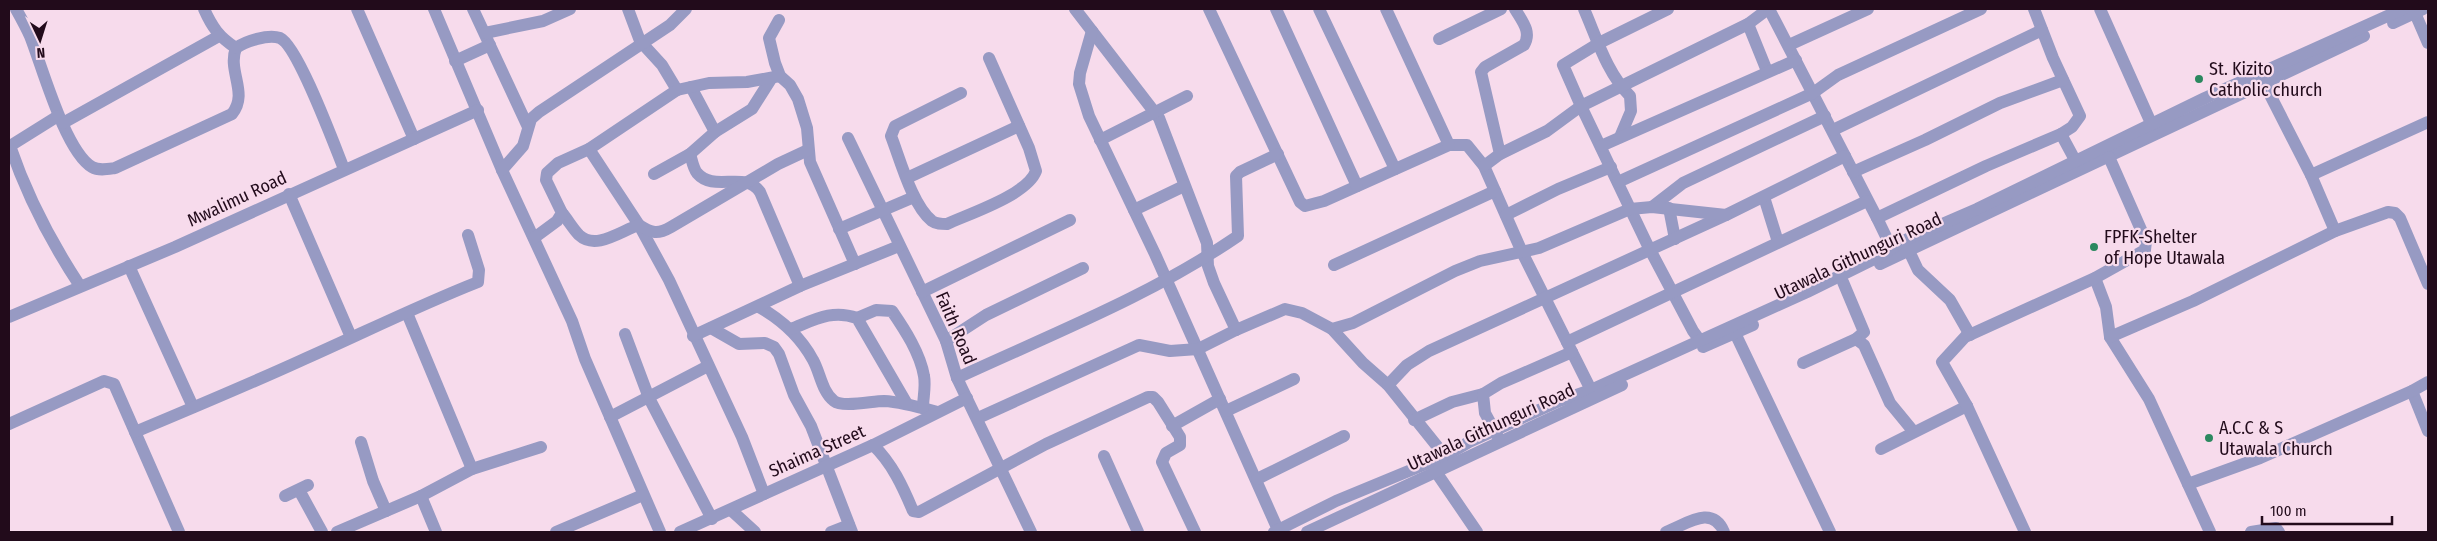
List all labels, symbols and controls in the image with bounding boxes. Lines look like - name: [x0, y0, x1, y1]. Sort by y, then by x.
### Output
- north arrow: [15, 15, 65, 65]
- text: N: [36, 44, 46, 61]
- place label: St. Kizito Catholic church: [2209, 58, 2322, 101]
- marker: St. Kizito Catholic church: [2193, 73, 2205, 85]
- street label: Mwalimu Road: [184, 166, 290, 232]
- street label: Utawala Githunguri Road: [1771, 208, 1945, 304]
- place label: FPFK-Shelter of Hope Utawala: [2104, 226, 2225, 269]
- marker: FPFK-Shelter of Hope Utawala: [2088, 241, 2100, 253]
- street label: Faith Road: [931, 288, 981, 368]
- street label: Utawala Githunguri Road: [1404, 379, 1578, 475]
- place label: A.C.C & S Utawala Church: [2219, 417, 2333, 460]
- street label: Shaima Street: [766, 420, 869, 482]
- marker: A.C.C & S Utawala Church: [2203, 432, 2215, 444]
- scale bar: [2262, 494, 2392, 526]
- text: 100 m: [2270, 502, 2307, 520]

